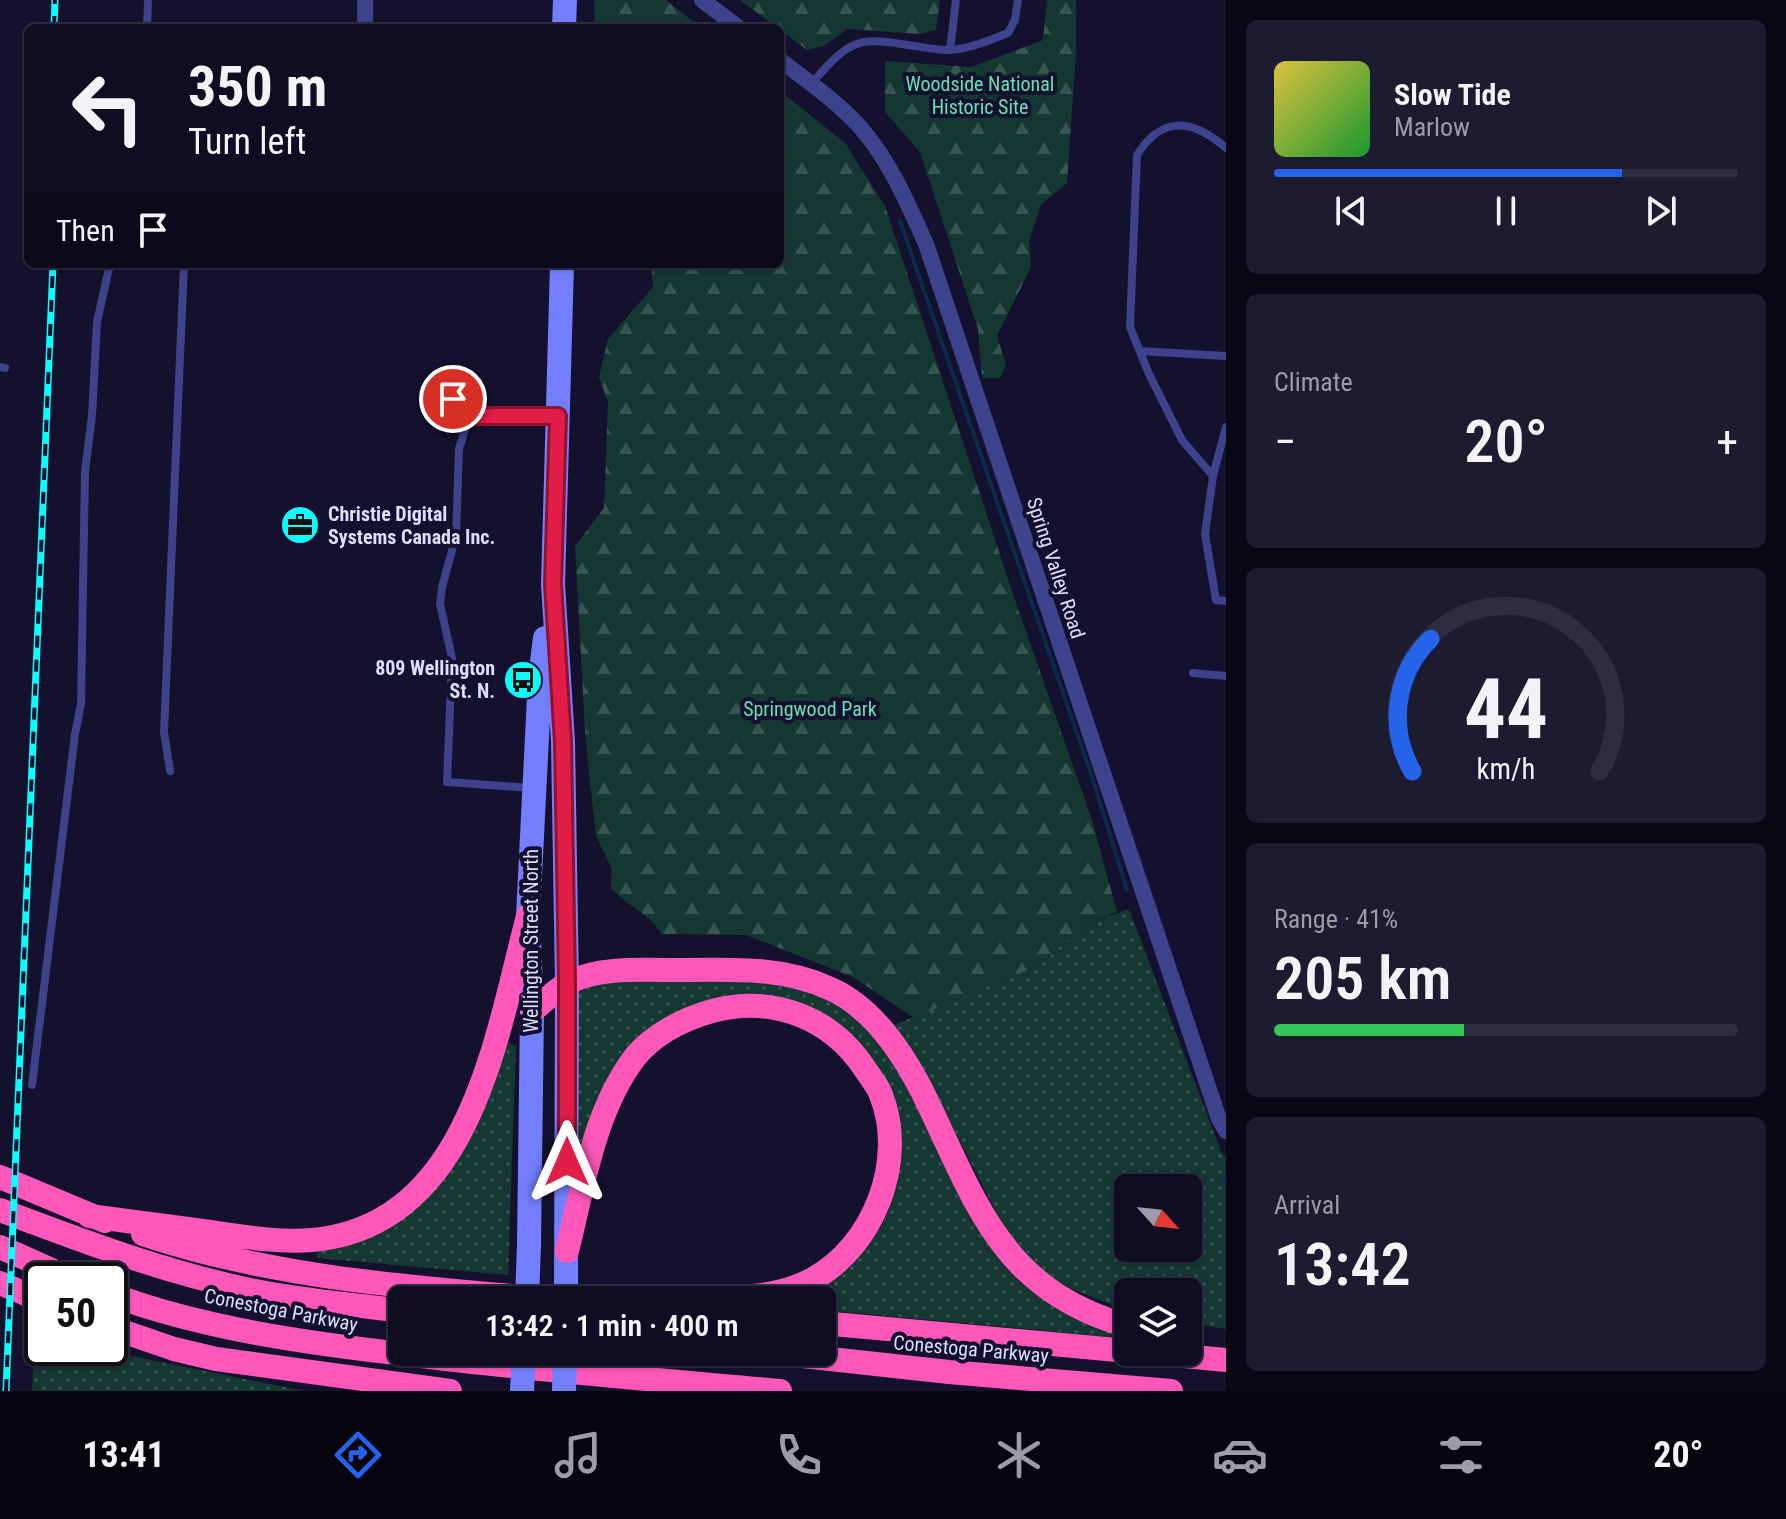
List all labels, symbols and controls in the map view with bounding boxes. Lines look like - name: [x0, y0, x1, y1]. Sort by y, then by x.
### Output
- text: 350 m: [188, 54, 327, 120]
- icon: left: [56, 56, 160, 160]
- park label: Woodside National Historic Site: [906, 72, 1054, 119]
- text: Slow Tide: [1394, 77, 1511, 112]
- text: Marlow: [1394, 112, 1470, 142]
- text: Turn left: [188, 121, 306, 163]
- icon: previous: [1329, 189, 1373, 233]
- icon: pause: [1484, 189, 1528, 233]
- icon: next: [1639, 189, 1683, 233]
- icon: arrive: [131, 208, 175, 252]
- text: Then: [56, 213, 115, 248]
- pin: [419, 365, 487, 433]
- text: Climate: [1274, 367, 1353, 397]
- icon: arrive: [431, 377, 475, 421]
- text: 20°: [1464, 406, 1548, 477]
- text: −: [1274, 416, 1296, 468]
- text: +: [1716, 416, 1738, 468]
- street label: Spring Valley Road: [1022, 494, 1090, 642]
- place label: Christie Digital Systems Canada Inc.: [328, 502, 495, 549]
- office icon: Christie Digital Systems Canada Inc.: [279, 504, 321, 546]
- place label: 809 Wellington St. N.: [375, 656, 495, 703]
- bus stop icon: 809 Wellington St. N.: [502, 659, 544, 701]
- text: 44: [1464, 660, 1548, 757]
- park label: Springwood Park: [743, 697, 877, 721]
- text: km/h: [1477, 752, 1535, 786]
- street label: Wellington Street North: [519, 849, 543, 1033]
- text: Range · 41%: [1274, 904, 1398, 934]
- text: 205 km: [1274, 943, 1451, 1014]
- position arrow: [525, 1120, 609, 1204]
- north arrow: [1114, 1174, 1202, 1262]
- map controls: [1114, 1174, 1202, 1366]
- text: Arrival: [1274, 1190, 1340, 1220]
- text: 13:42: [1274, 1229, 1411, 1300]
- speed limit sign: 50: [24, 1262, 128, 1366]
- button: layers: [1114, 1278, 1202, 1366]
- street label: Conestoga Parkway: [202, 1283, 360, 1337]
- text: 13:42 · 1 min · 400 m: [485, 1308, 739, 1343]
- street label: Conestoga Parkway: [892, 1330, 1050, 1368]
- icon: directions: [330, 1427, 386, 1483]
- icon: music: [550, 1427, 606, 1483]
- icon: phone: [771, 1427, 827, 1483]
- icon: climate: [991, 1427, 1047, 1483]
- icon: car: [1212, 1427, 1268, 1483]
- icon: filters: [1433, 1427, 1489, 1483]
- text: 13:41: [82, 1434, 165, 1476]
- text: 20°: [1653, 1434, 1704, 1476]

